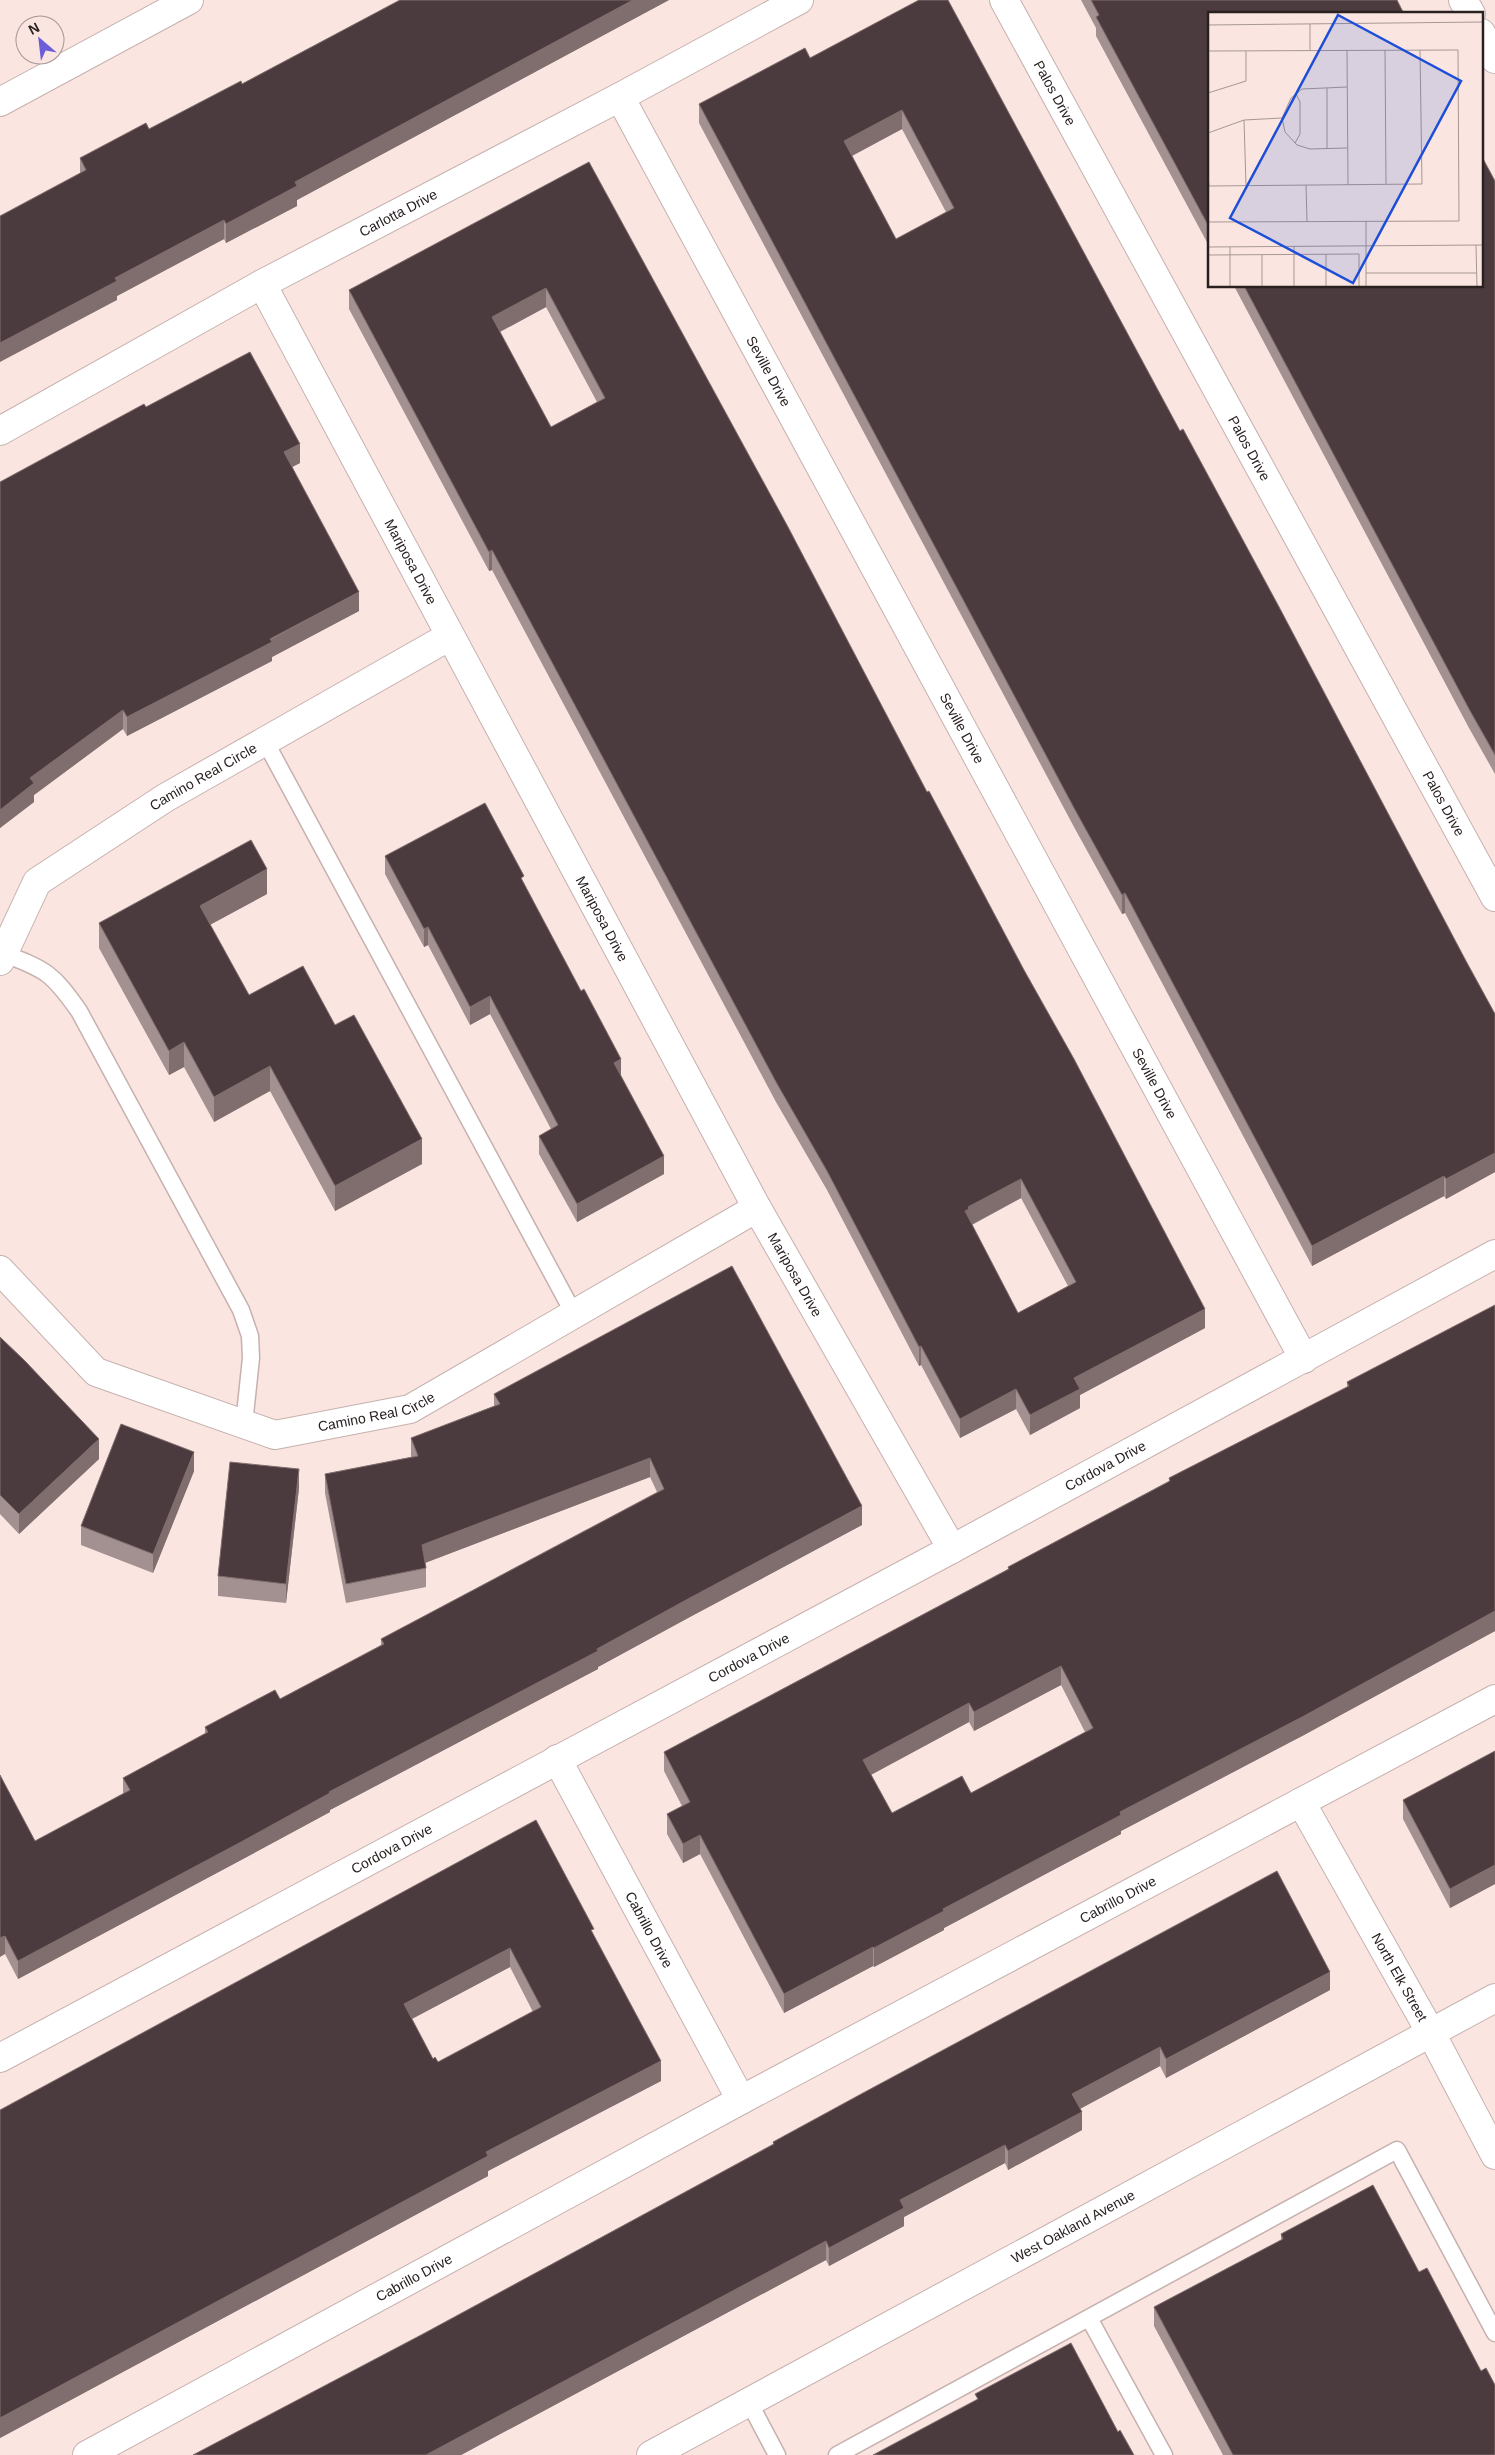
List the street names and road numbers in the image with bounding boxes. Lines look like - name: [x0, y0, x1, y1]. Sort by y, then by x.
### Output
- street label: Palos Drive: [1031, 58, 1079, 128]
- street label: Carlotta Drive: [356, 186, 440, 240]
- street label: Seville Drive: [743, 333, 794, 410]
- street label: Palos Drive: [1225, 413, 1274, 484]
- street label: Mariposa Drive: [381, 516, 440, 607]
- street label: Seville Drive: [937, 690, 988, 766]
- street label: Camino Real Circle: [147, 740, 260, 814]
- street label: Palos Drive: [1420, 768, 1468, 839]
- street label: Mariposa Drive: [573, 873, 631, 964]
- street label: Seville Drive: [1129, 1045, 1180, 1122]
- street label: Mariposa Drive: [765, 1230, 826, 1320]
- street label: Camino Real Circle: [316, 1388, 438, 1435]
- street label: Cordova Drive: [1062, 1437, 1149, 1494]
- street label: Cordova Drive: [705, 1629, 792, 1686]
- street label: Cordova Drive: [348, 1820, 435, 1877]
- street label: Cabrillo Drive: [1077, 1873, 1159, 1926]
- street label: Cabrillo Drive: [622, 1889, 676, 1971]
- street label: North Elk Street: [1368, 1930, 1431, 2024]
- street label: West Oakland Avenue: [1009, 2186, 1138, 2266]
- street label: Cabrillo Drive: [373, 2250, 455, 2305]

